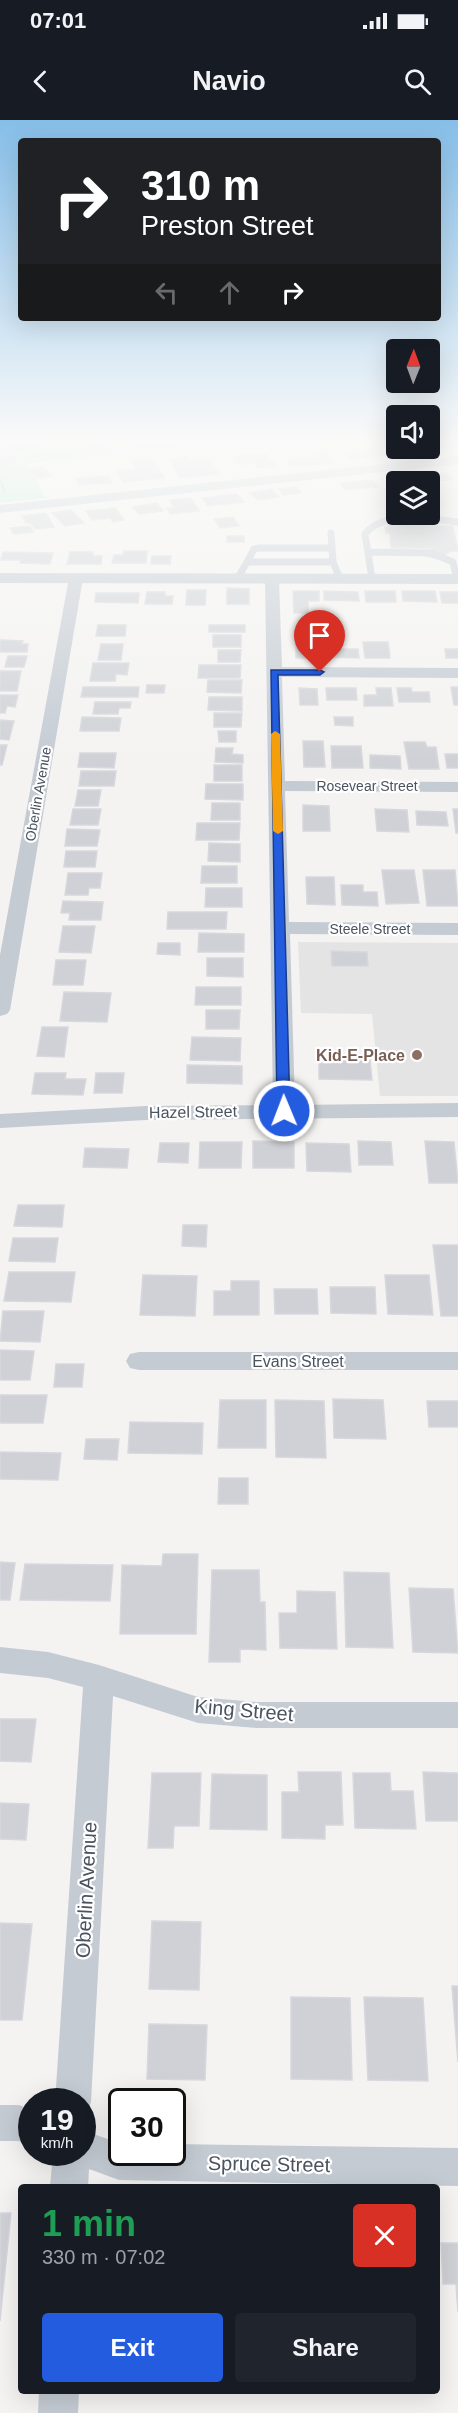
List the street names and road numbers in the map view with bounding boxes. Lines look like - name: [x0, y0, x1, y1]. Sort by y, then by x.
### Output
- street label: Oberlin Avenue: [22, 745, 54, 842]
- street label: Rosevear Street: [316, 778, 418, 794]
- street label: Steele Street: [330, 921, 411, 937]
- street label: Hazel Street: [149, 1103, 238, 1121]
- street label: Evans Street: [252, 1353, 344, 1370]
- street label: King Street: [194, 1695, 295, 1725]
- street label: Oberlin Avenue: [71, 1821, 101, 1959]
- street label: Spruce Street: [208, 2152, 331, 2176]

